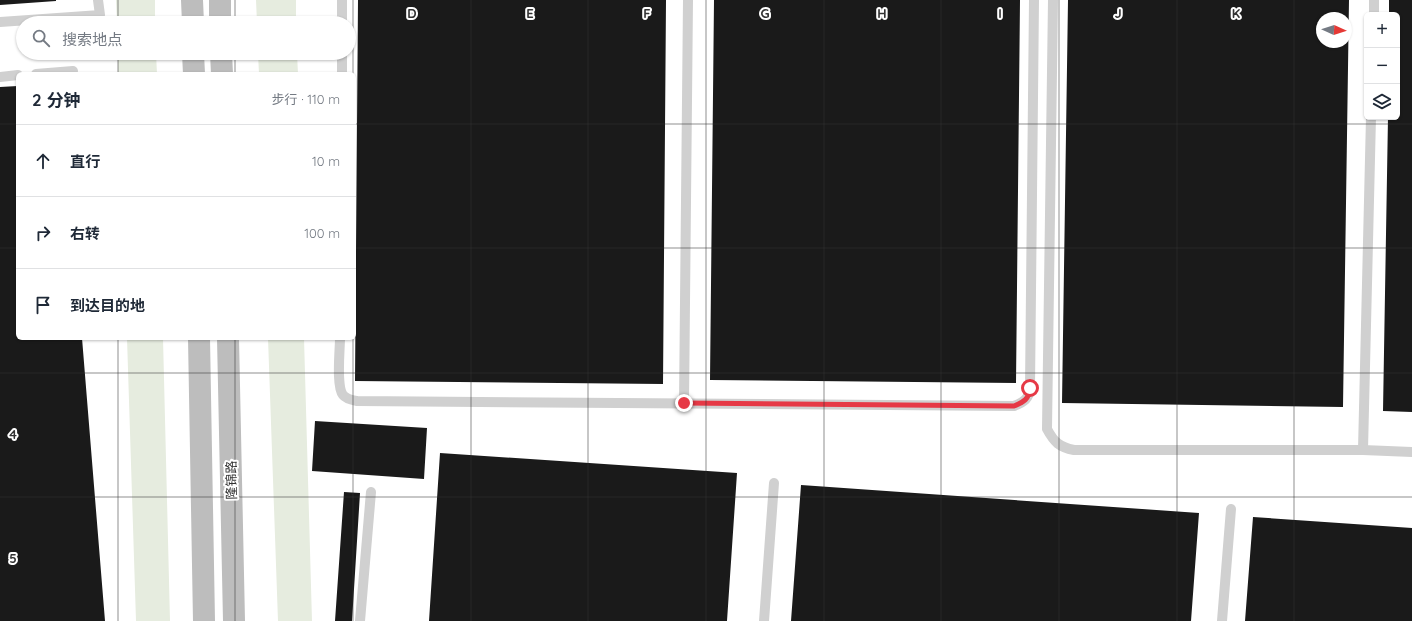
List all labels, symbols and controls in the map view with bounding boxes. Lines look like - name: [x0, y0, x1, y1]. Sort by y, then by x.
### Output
- text: D: [407, 5, 417, 21]
- text: E: [526, 5, 534, 21]
- text: F: [643, 5, 651, 21]
- text: G: [760, 5, 770, 21]
- text: H: [877, 5, 887, 21]
- text: I: [998, 5, 1002, 21]
- text: J: [1114, 5, 1122, 21]
- text: K: [1232, 5, 1241, 21]
- north arrow: [1316, 12, 1352, 48]
- map controls: [1364, 12, 1400, 120]
- button: +: [1364, 12, 1400, 48]
- search box: [16, 16, 356, 60]
- icon: search: [30, 27, 52, 49]
- text: 搜索地点: [62, 30, 122, 49]
- button: −: [1364, 48, 1400, 84]
- button: layers: [1364, 84, 1400, 120]
- text: 2 分钟: [32, 89, 80, 110]
- text: 步行 · 110 m: [272, 91, 340, 107]
- icon: ahead: [32, 150, 54, 172]
- text: 直行: [70, 152, 100, 171]
- text: 10 m: [312, 153, 340, 169]
- icon: right: [32, 222, 54, 244]
- text: 右转: [70, 224, 100, 243]
- text: 100 m: [304, 225, 340, 241]
- icon: arrive: [32, 294, 54, 316]
- text: 到达目的地: [70, 296, 145, 315]
- route start: [1021, 379, 1039, 397]
- route end: [675, 394, 693, 412]
- text: 4: [9, 426, 17, 442]
- street label: 隆锦路: [223, 460, 239, 500]
- text: 5: [9, 550, 17, 566]

